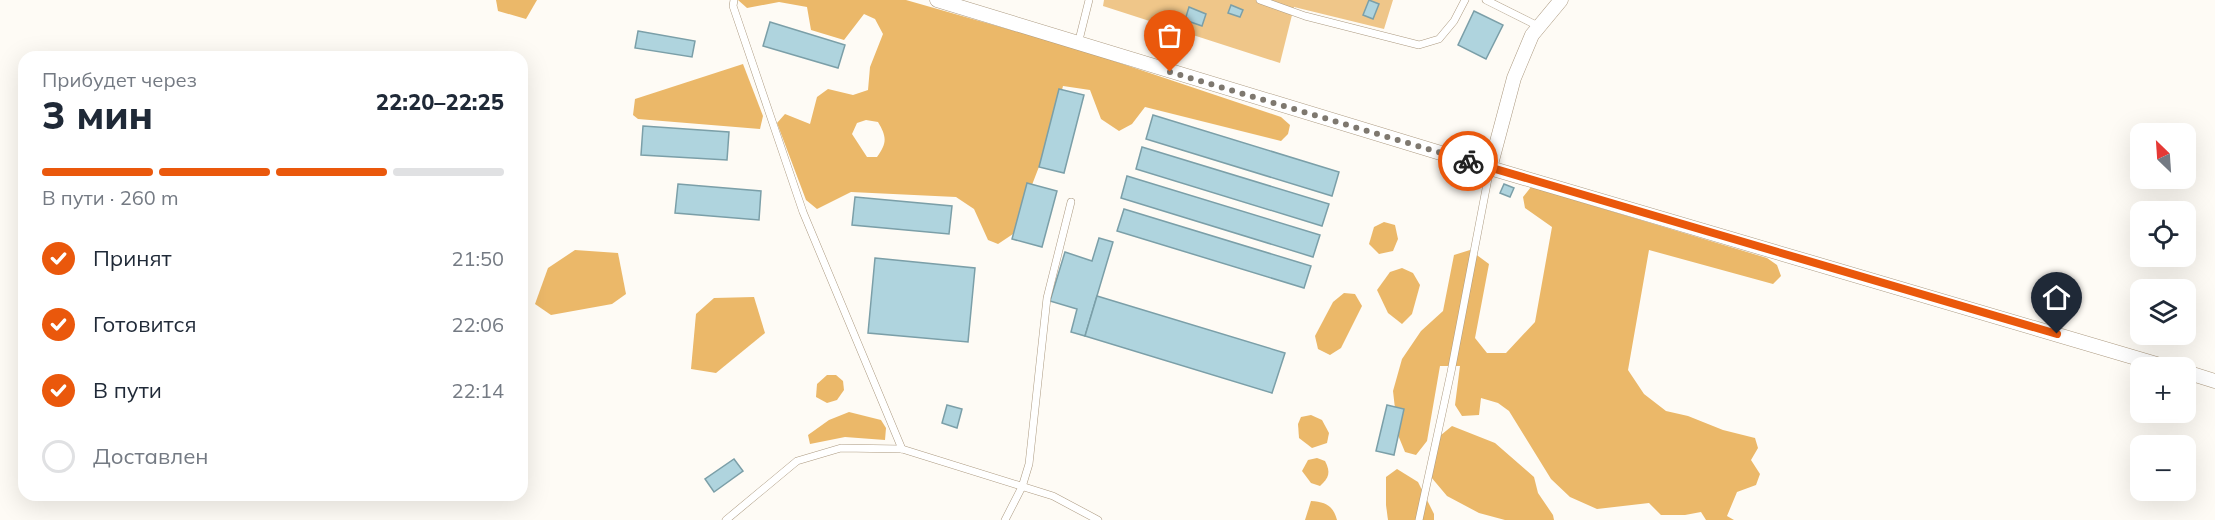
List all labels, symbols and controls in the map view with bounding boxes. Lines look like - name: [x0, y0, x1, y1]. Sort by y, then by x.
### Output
- pin: [1144, 10, 1195, 72]
- icon: bag: [1153, 19, 1186, 52]
- text: Прибудет через: [42, 67, 197, 92]
- text: 22:20–22:25: [376, 88, 504, 116]
- text: 3 мин: [42, 90, 153, 139]
- north arrow: [2130, 123, 2196, 189]
- map controls: [2130, 123, 2196, 501]
- courier: [1438, 131, 1498, 191]
- icon: bike: [1452, 145, 1485, 178]
- text: В пути · 260 m: [42, 185, 178, 210]
- button: locate: [2130, 201, 2196, 267]
- icon: check: [42, 242, 75, 275]
- text: Принят: [93, 244, 172, 272]
- text: 21:50: [451, 246, 504, 271]
- pin: [2031, 272, 2082, 334]
- button: layers: [2130, 279, 2196, 345]
- icon: home: [2040, 281, 2073, 314]
- icon: check: [42, 308, 75, 341]
- text: Готовится: [93, 310, 197, 338]
- text: 22:06: [451, 312, 504, 337]
- button: +: [2130, 357, 2196, 423]
- icon: check: [42, 374, 75, 407]
- text: В пути: [93, 376, 162, 404]
- text: 22:14: [451, 378, 504, 403]
- button: −: [2130, 435, 2196, 501]
- text: Доставлен: [93, 442, 209, 470]

